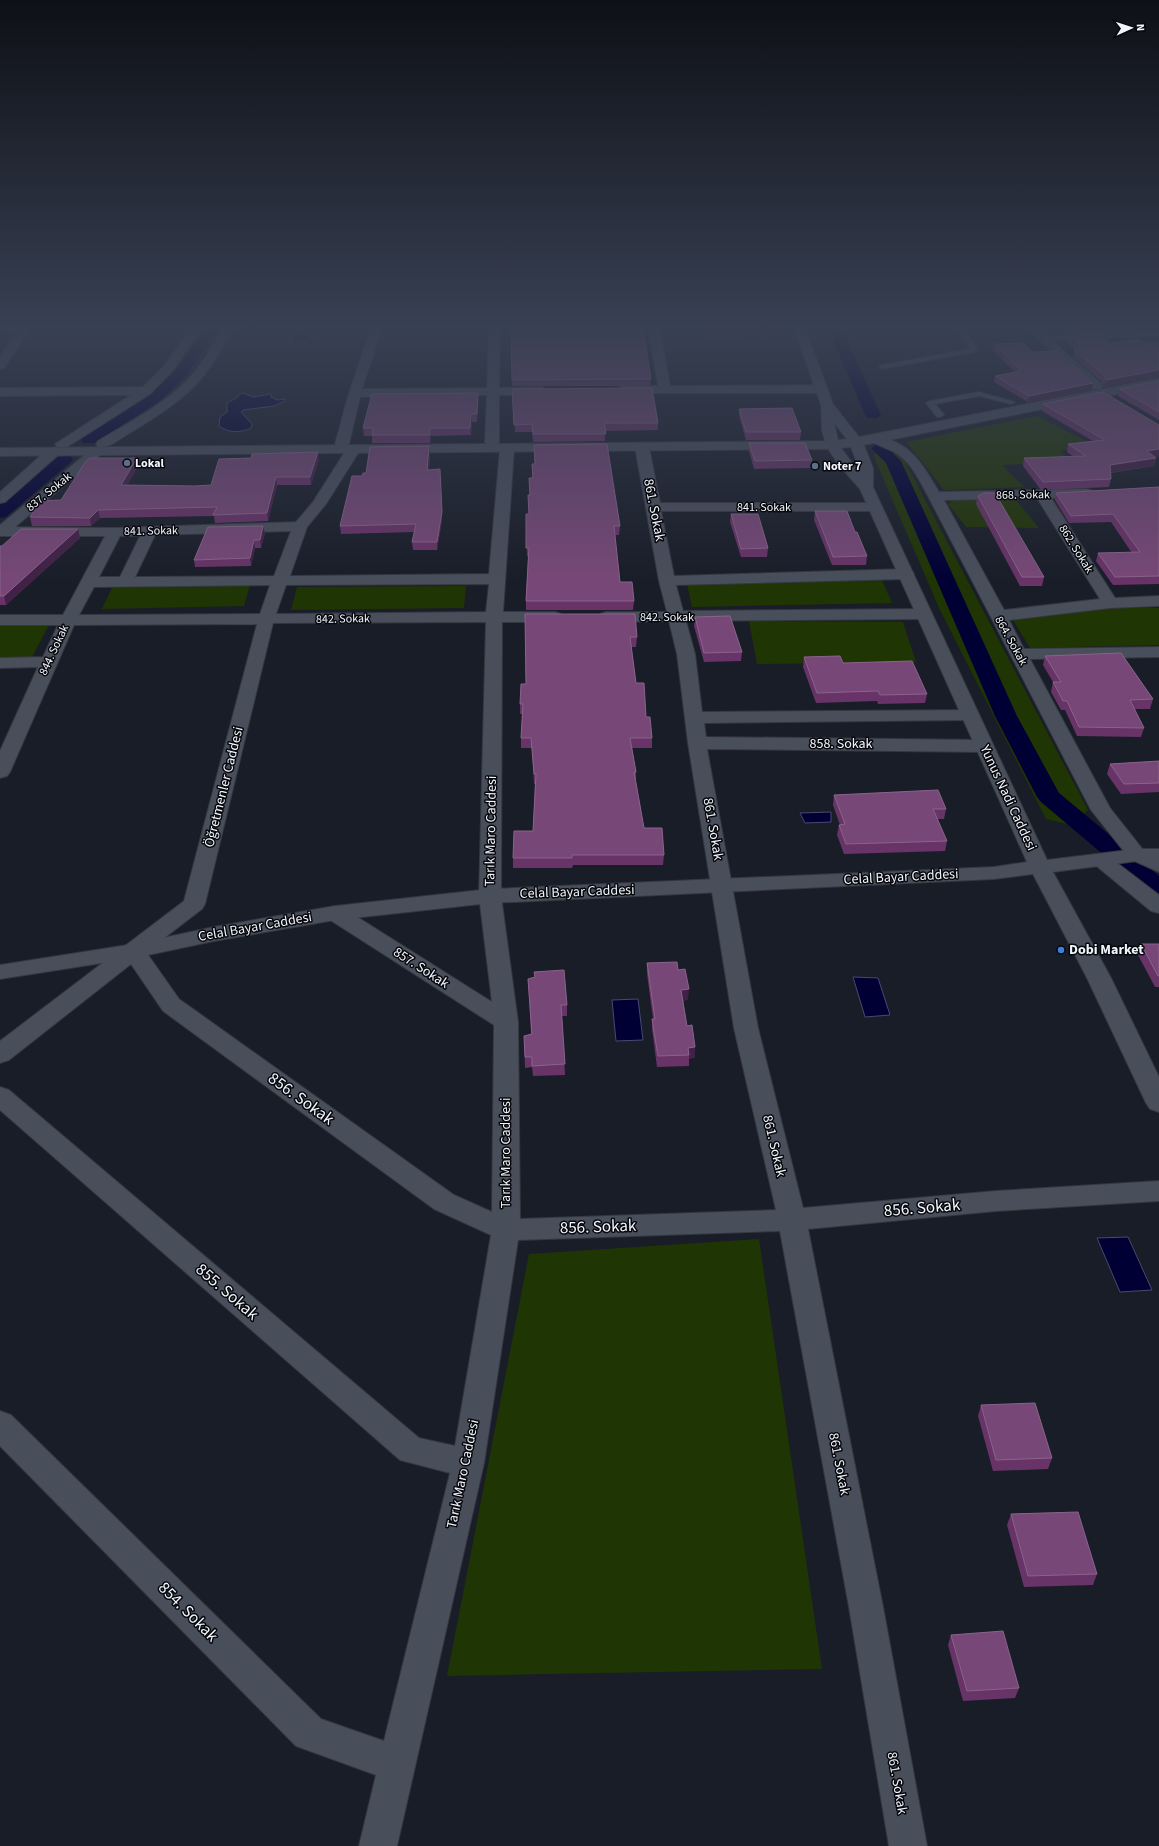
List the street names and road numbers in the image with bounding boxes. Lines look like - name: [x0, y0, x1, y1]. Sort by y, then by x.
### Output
- street label: 837. Sokak: [23, 468, 75, 516]
- street label: 861. Sokak: [638, 477, 670, 543]
- street label: 868. Sokak: [996, 486, 1050, 504]
- street label: 841. Sokak: [737, 499, 791, 516]
- street label: 841. Sokak: [124, 522, 178, 540]
- street label: 862. Sokak: [1054, 522, 1098, 576]
- street label: 842. Sokak: [640, 609, 694, 626]
- street label: 842. Sokak: [316, 610, 370, 628]
- street label: 864. Sokak: [990, 613, 1032, 669]
- street label: 844. Sokak: [35, 622, 73, 678]
- street label: Öğretmenler Caddesi: [199, 724, 249, 850]
- street label: 858. Sokak: [810, 734, 873, 754]
- street label: Yunus Nadi Caddesi: [974, 741, 1041, 854]
- street label: Tarık Maro Caddesi: [480, 775, 502, 887]
- street label: 861. Sokak: [698, 796, 728, 862]
- street label: Celal Bayar Caddesi: [843, 864, 959, 890]
- street label: Celal Bayar Caddesi: [519, 880, 635, 904]
- street label: Celal Bayar Caddesi: [197, 907, 313, 947]
- street label: 857. Sokak: [389, 942, 453, 994]
- street label: 856. Sokak: [263, 1067, 339, 1132]
- street label: Tarık Maro Caddesi: [496, 1098, 516, 1208]
- street label: 861. Sokak: [757, 1113, 791, 1179]
- street label: 856. Sokak: [883, 1193, 962, 1223]
- street label: 856. Sokak: [559, 1214, 637, 1240]
- street label: 855. Sokak: [190, 1258, 264, 1327]
- street label: Tarık Maro Caddesi: [442, 1418, 484, 1530]
- street label: 861. Sokak: [823, 1431, 855, 1497]
- street label: 854. Sokak: [152, 1576, 224, 1648]
- street label: 861. Sokak: [882, 1750, 912, 1816]

